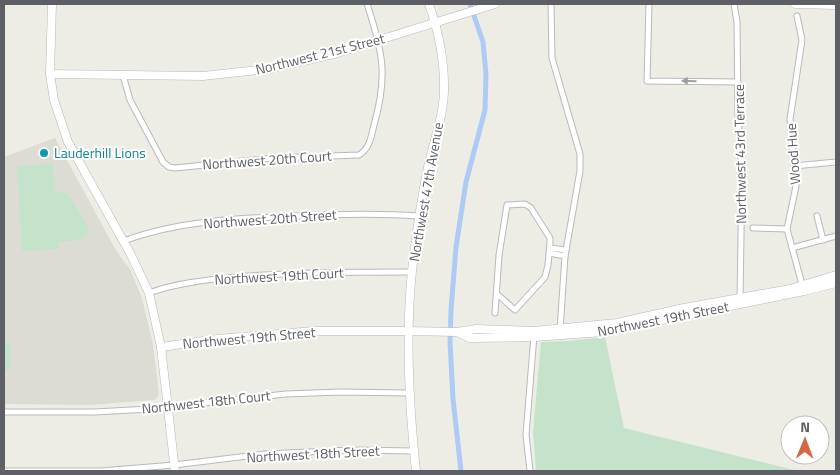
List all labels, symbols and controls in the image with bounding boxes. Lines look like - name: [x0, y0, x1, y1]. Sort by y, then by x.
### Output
- street label: Northwest 21st Street: [253, 27, 387, 80]
- one-way arrow: [681, 77, 697, 85]
- street label: Northwest 43rd Terrace: [728, 84, 751, 224]
- street label: Northwest 47th Avenue: [403, 121, 448, 263]
- street label: Wood Hue: [780, 123, 805, 185]
- place label: Lauderhill Lions: [54, 142, 146, 163]
- street label: Northwest 20th Court: [202, 145, 332, 174]
- marker: Lauderhill Lions: [38, 147, 50, 159]
- street label: Northwest 20th Street: [203, 203, 337, 234]
- street label: Northwest 19th Court: [214, 262, 344, 289]
- street label: Northwest 19th Street: [595, 295, 730, 342]
- street label: Northwest 19th Street: [182, 321, 316, 354]
- street label: Northwest 18th Court: [140, 384, 271, 419]
- north arrow: [780, 415, 830, 465]
- text: N: [800, 416, 810, 437]
- street label: Northwest 18th Street: [246, 440, 380, 467]

